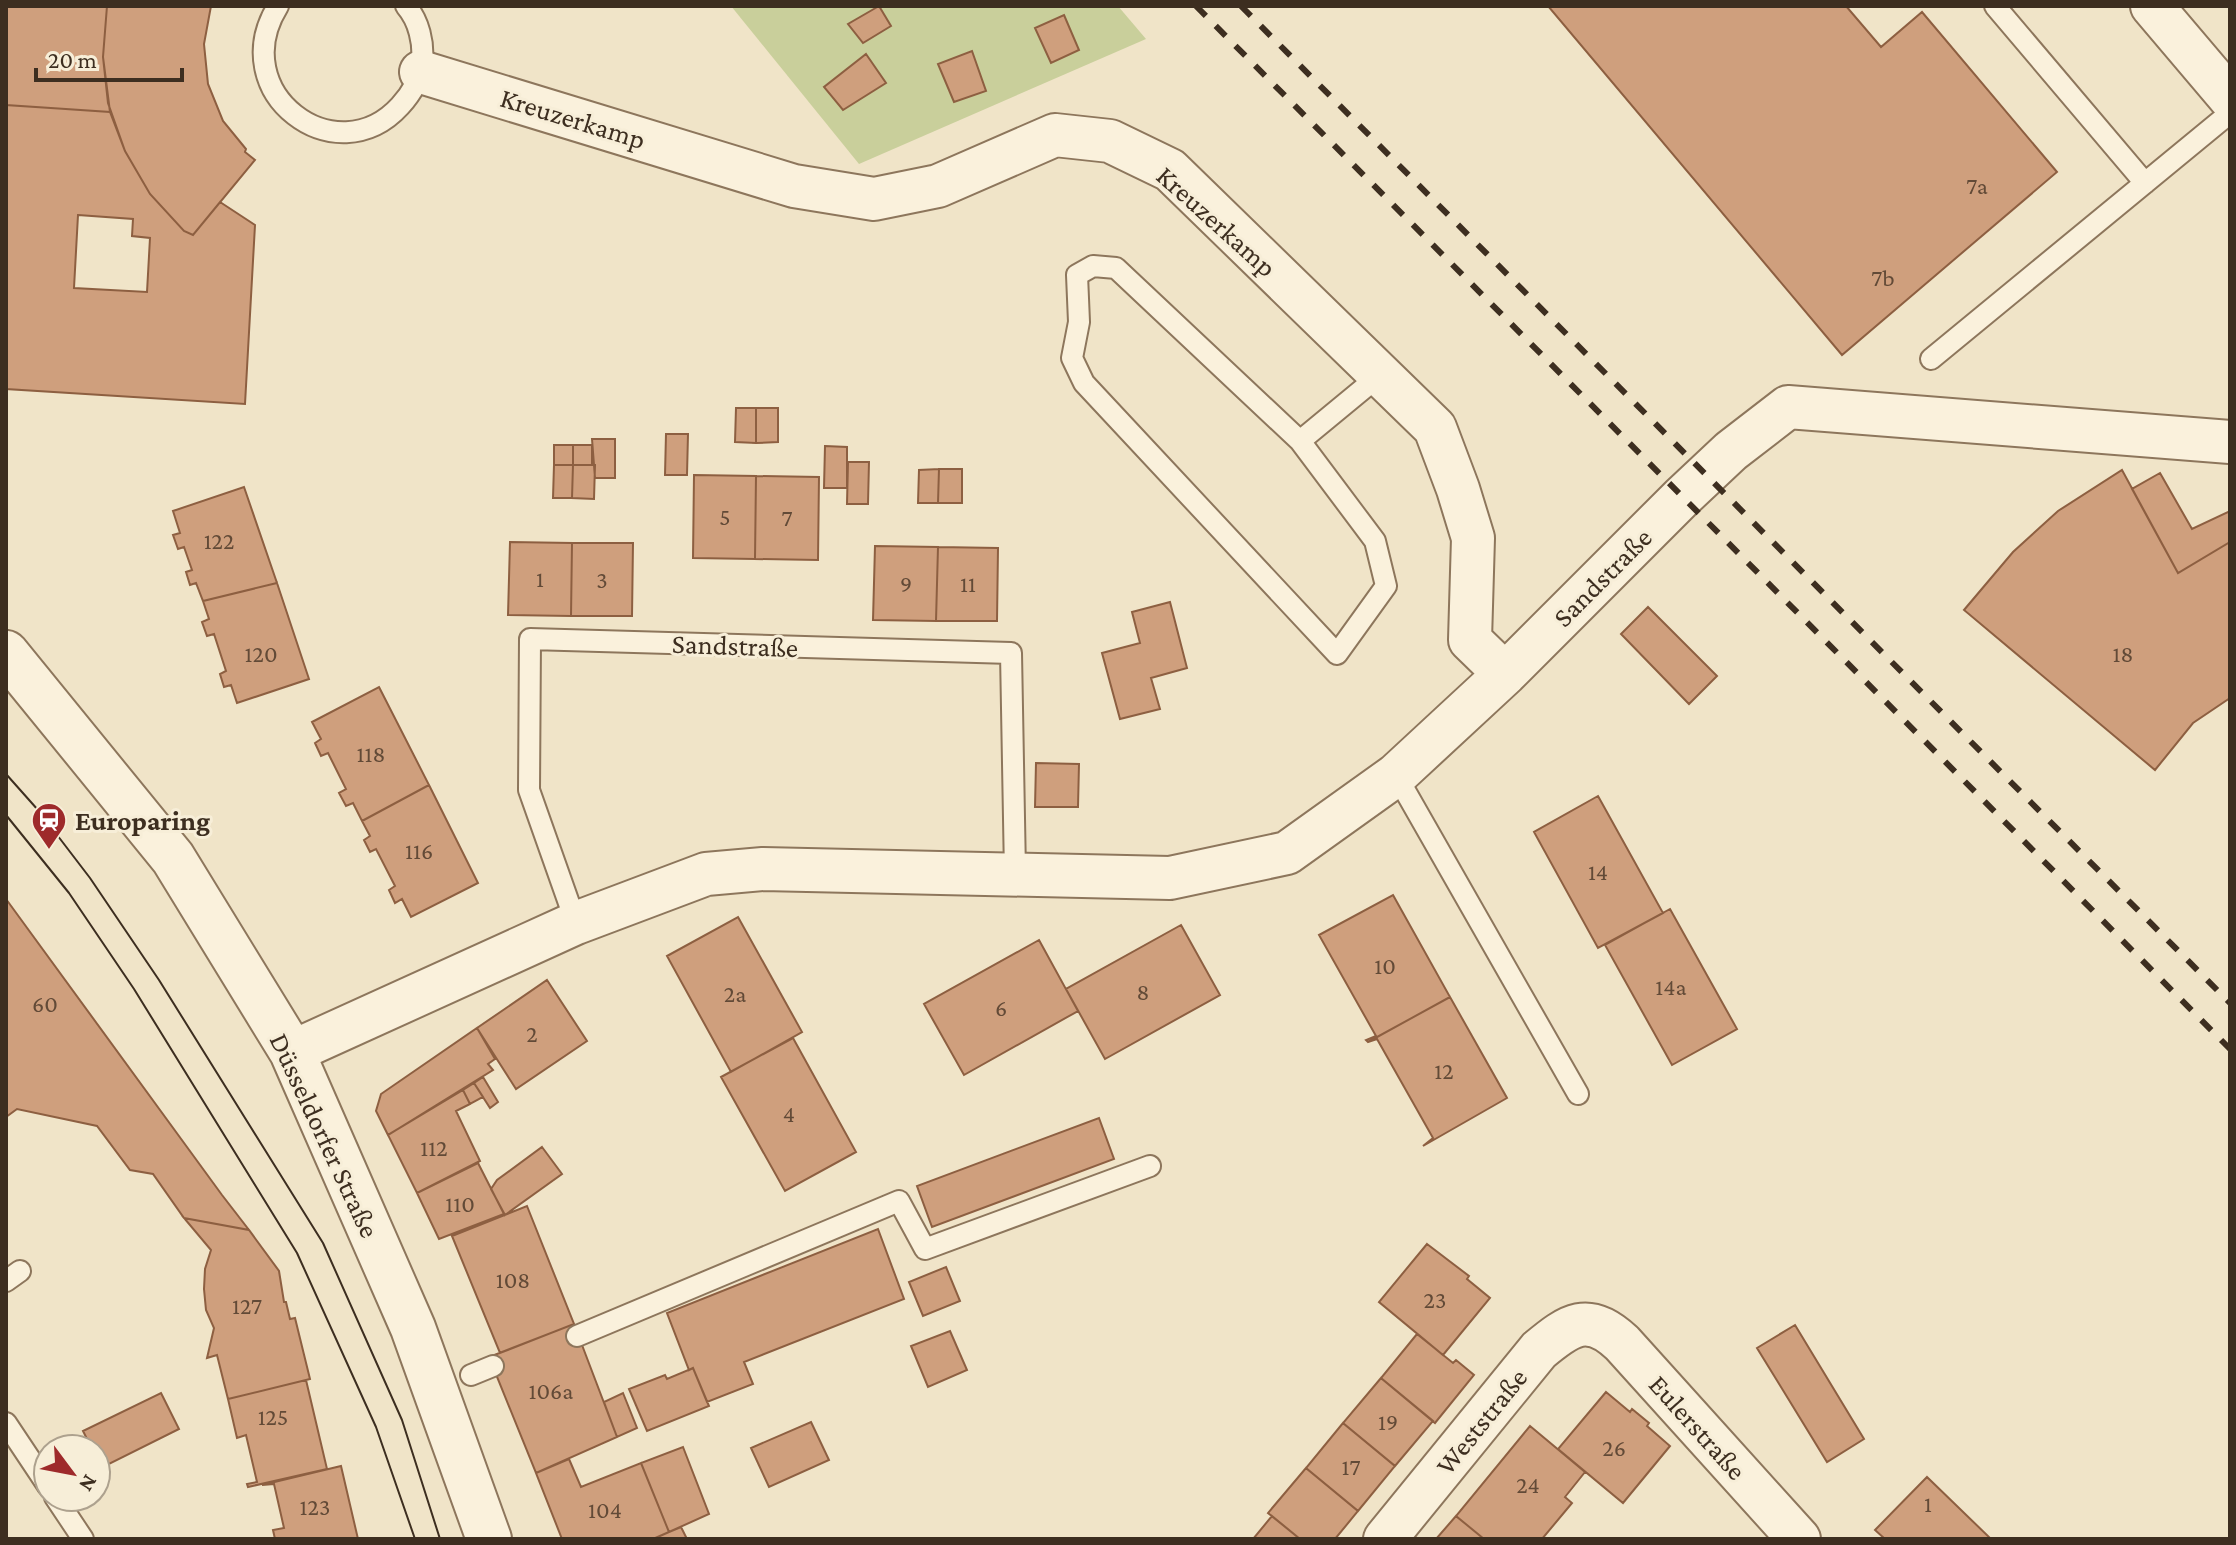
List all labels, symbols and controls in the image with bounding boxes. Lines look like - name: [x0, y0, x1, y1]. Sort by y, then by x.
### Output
- scale bar: [36, 32, 182, 82]
- text: 20 m: [48, 46, 97, 73]
- street label: Kreuzerkamp: [497, 82, 649, 155]
- street label: Kreuzerkamp: [1151, 160, 1283, 283]
- house number: 7a: [1966, 172, 1988, 199]
- house number: 7b: [1871, 264, 1895, 291]
- house number: 5: [719, 503, 731, 530]
- house number: 7: [781, 504, 793, 531]
- street label: Sandstraße: [1547, 522, 1658, 633]
- house number: 122: [204, 527, 234, 554]
- house number: 1: [536, 565, 544, 592]
- house number: 3: [596, 566, 608, 593]
- house number: 9: [900, 570, 912, 597]
- house number: 11: [960, 570, 976, 597]
- street label: Sandstraße: [671, 628, 799, 663]
- house number: 120: [245, 640, 277, 667]
- house number: 18: [2113, 640, 2133, 667]
- house number: 118: [357, 740, 385, 767]
- station icon: Europaring: [30, 801, 68, 851]
- place label: Europaring: [75, 805, 210, 836]
- house number: 116: [405, 837, 433, 864]
- house number: 14: [1588, 858, 1608, 885]
- house number: 10: [1374, 952, 1396, 979]
- house number: 14a: [1655, 973, 1687, 1000]
- house number: 8: [1137, 978, 1149, 1005]
- house number: 2a: [724, 980, 746, 1007]
- house number: 60: [32, 990, 58, 1017]
- house number: 6: [995, 994, 1007, 1021]
- house number: 2: [526, 1020, 538, 1047]
- street label: Düsseldorfer Straße: [264, 1028, 386, 1242]
- house number: 12: [1434, 1057, 1454, 1084]
- house number: 4: [783, 1100, 795, 1127]
- house number: 112: [420, 1134, 448, 1161]
- house number: 110: [445, 1190, 475, 1217]
- house number: 108: [496, 1266, 530, 1293]
- house number: 23: [1424, 1286, 1446, 1313]
- house number: 127: [232, 1292, 262, 1319]
- street label: Weststraße: [1429, 1362, 1534, 1481]
- street label: Eulerstraße: [1643, 1369, 1753, 1486]
- house number: 106a: [529, 1377, 573, 1404]
- house number: 125: [258, 1403, 288, 1430]
- house number: 19: [1378, 1408, 1398, 1435]
- north arrow: [32, 1433, 112, 1513]
- house number: 26: [1602, 1434, 1626, 1461]
- house number: 17: [1341, 1453, 1361, 1480]
- text: N: [74, 1470, 103, 1496]
- house number: 24: [1516, 1471, 1540, 1498]
- house number: 1: [1924, 1490, 1932, 1517]
- house number: 123: [300, 1493, 330, 1520]
- house number: 104: [588, 1496, 622, 1523]

